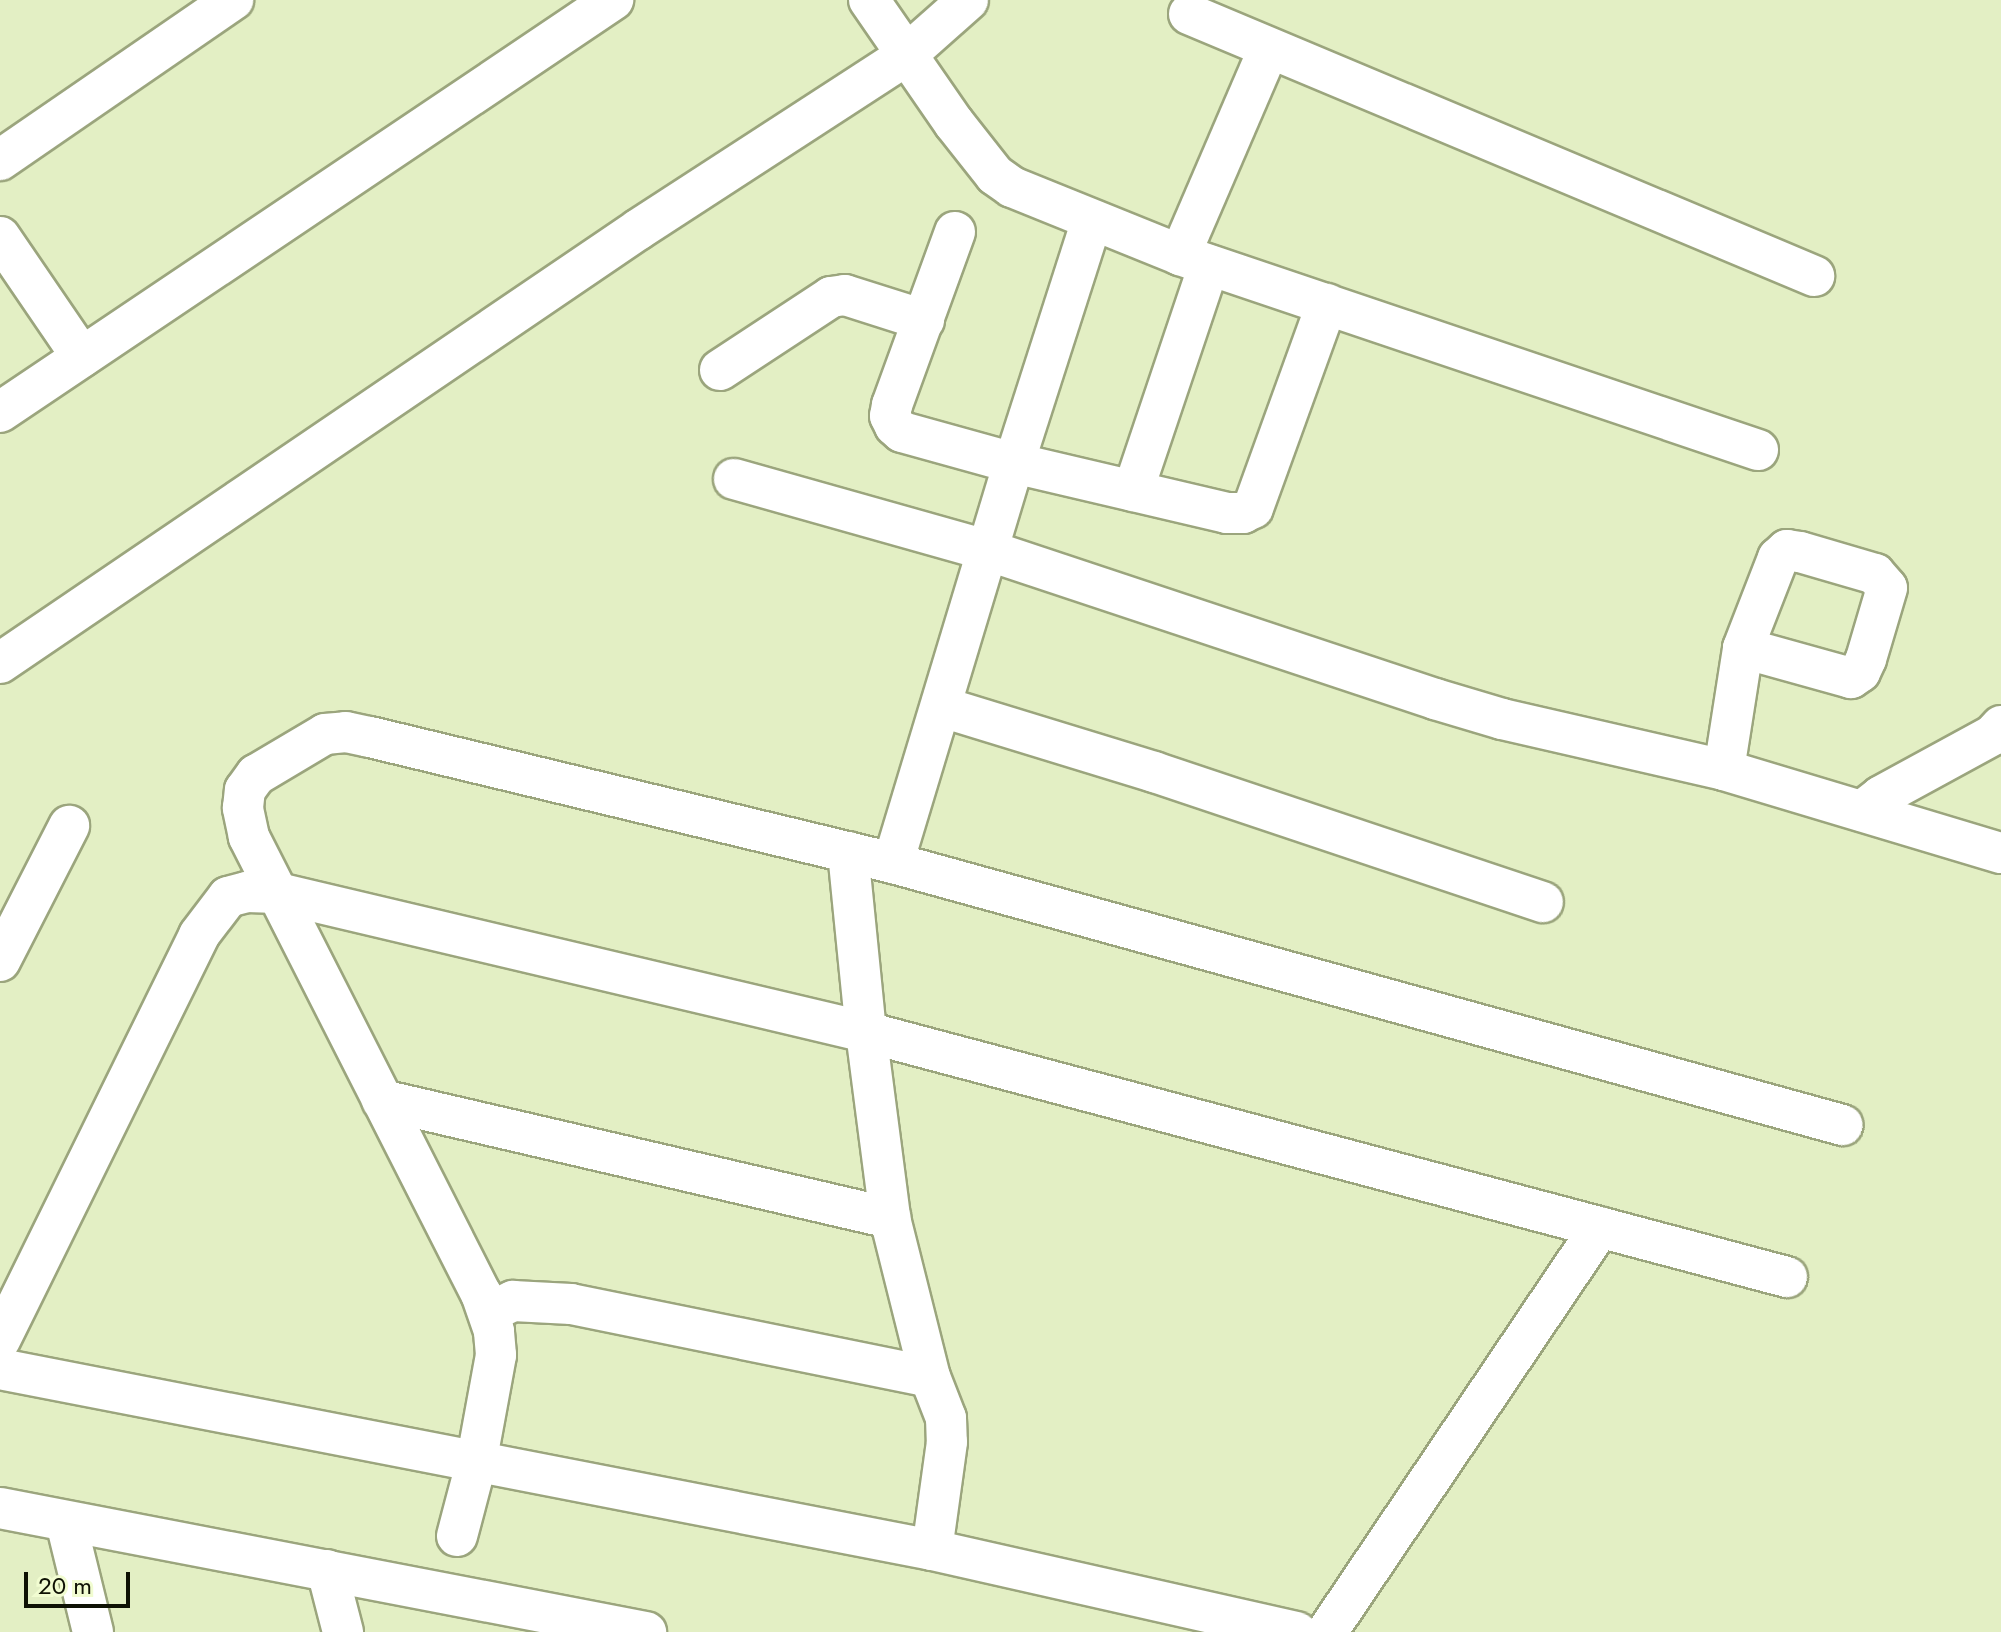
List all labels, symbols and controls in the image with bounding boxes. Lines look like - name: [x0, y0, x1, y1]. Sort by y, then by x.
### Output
- scale bar: [28, 1556, 134, 1606]
- text: 20 m: [38, 1568, 92, 1603]

